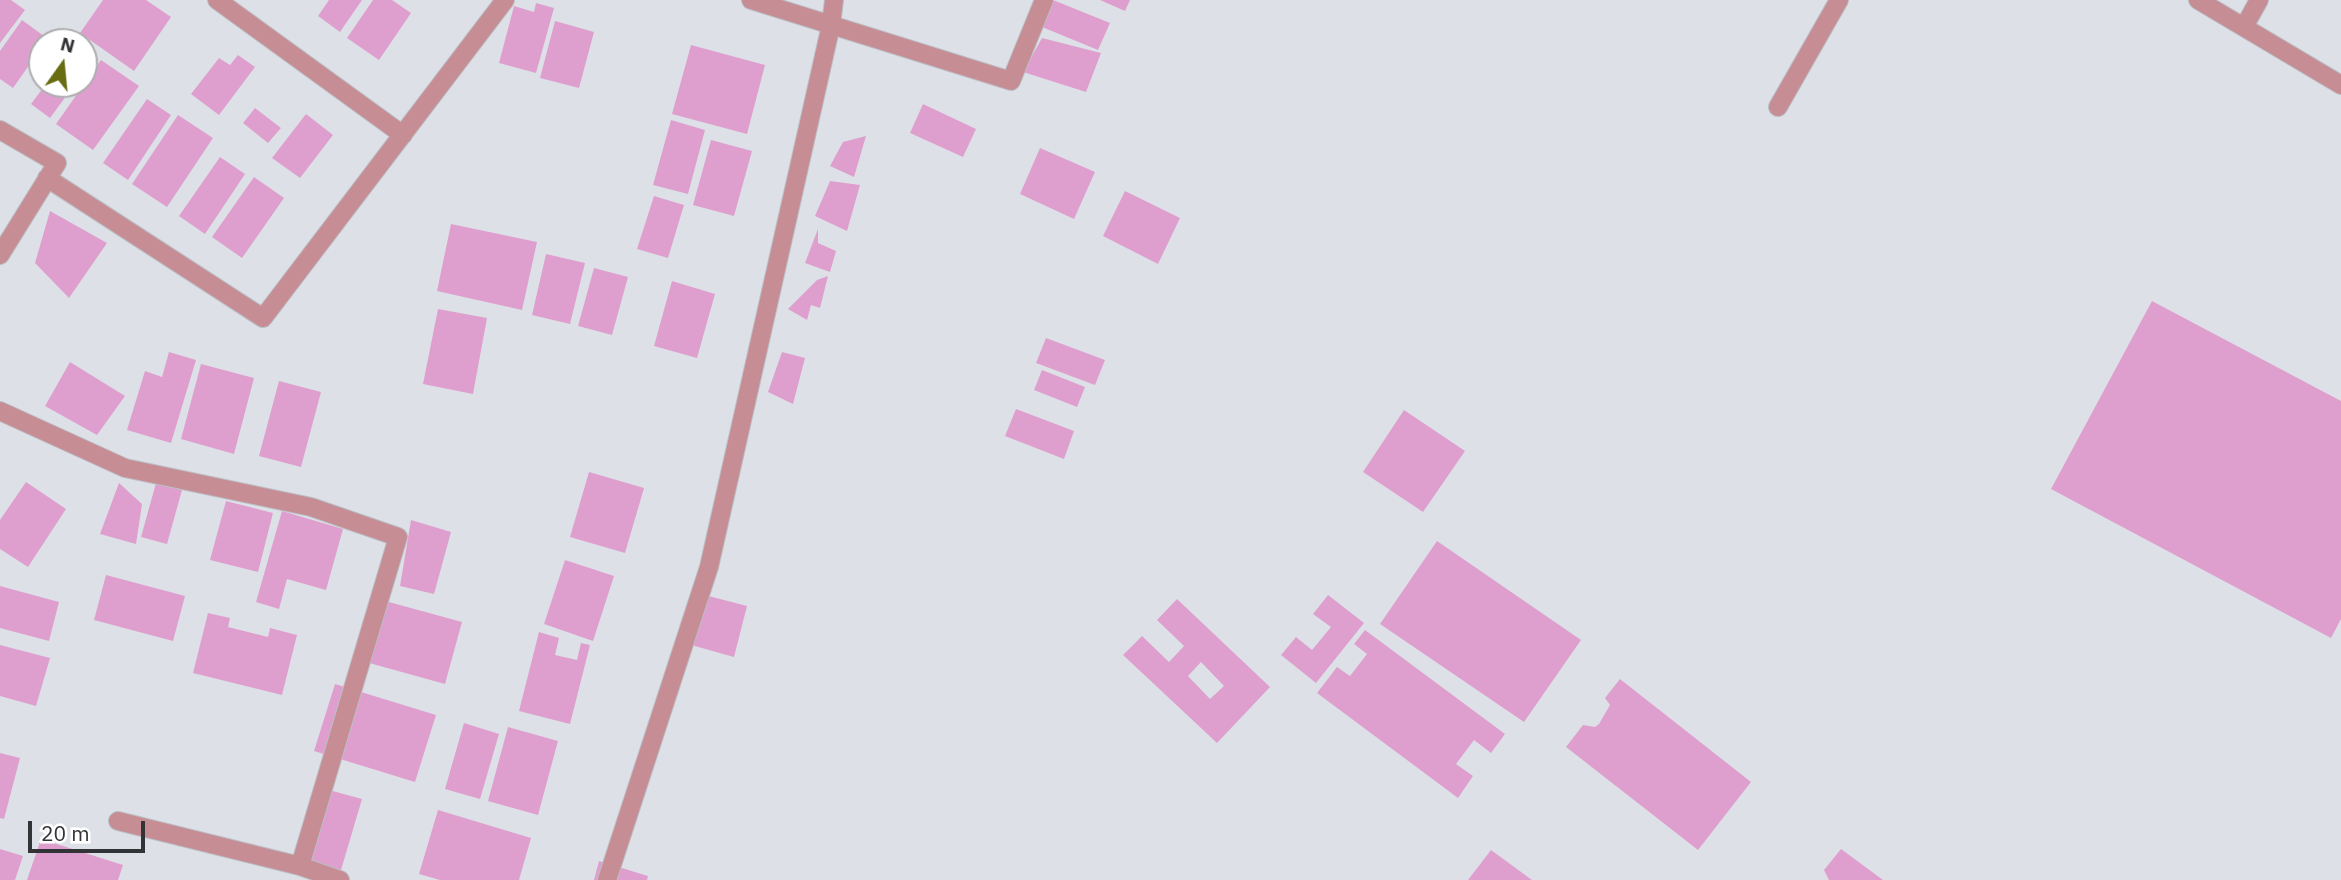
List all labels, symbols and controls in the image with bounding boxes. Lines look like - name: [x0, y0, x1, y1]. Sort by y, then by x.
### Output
- north arrow: [28, 28, 98, 98]
- text: N: [58, 31, 78, 58]
- scale bar: [32, 806, 149, 850]
- text: 20 m: [41, 819, 90, 847]

